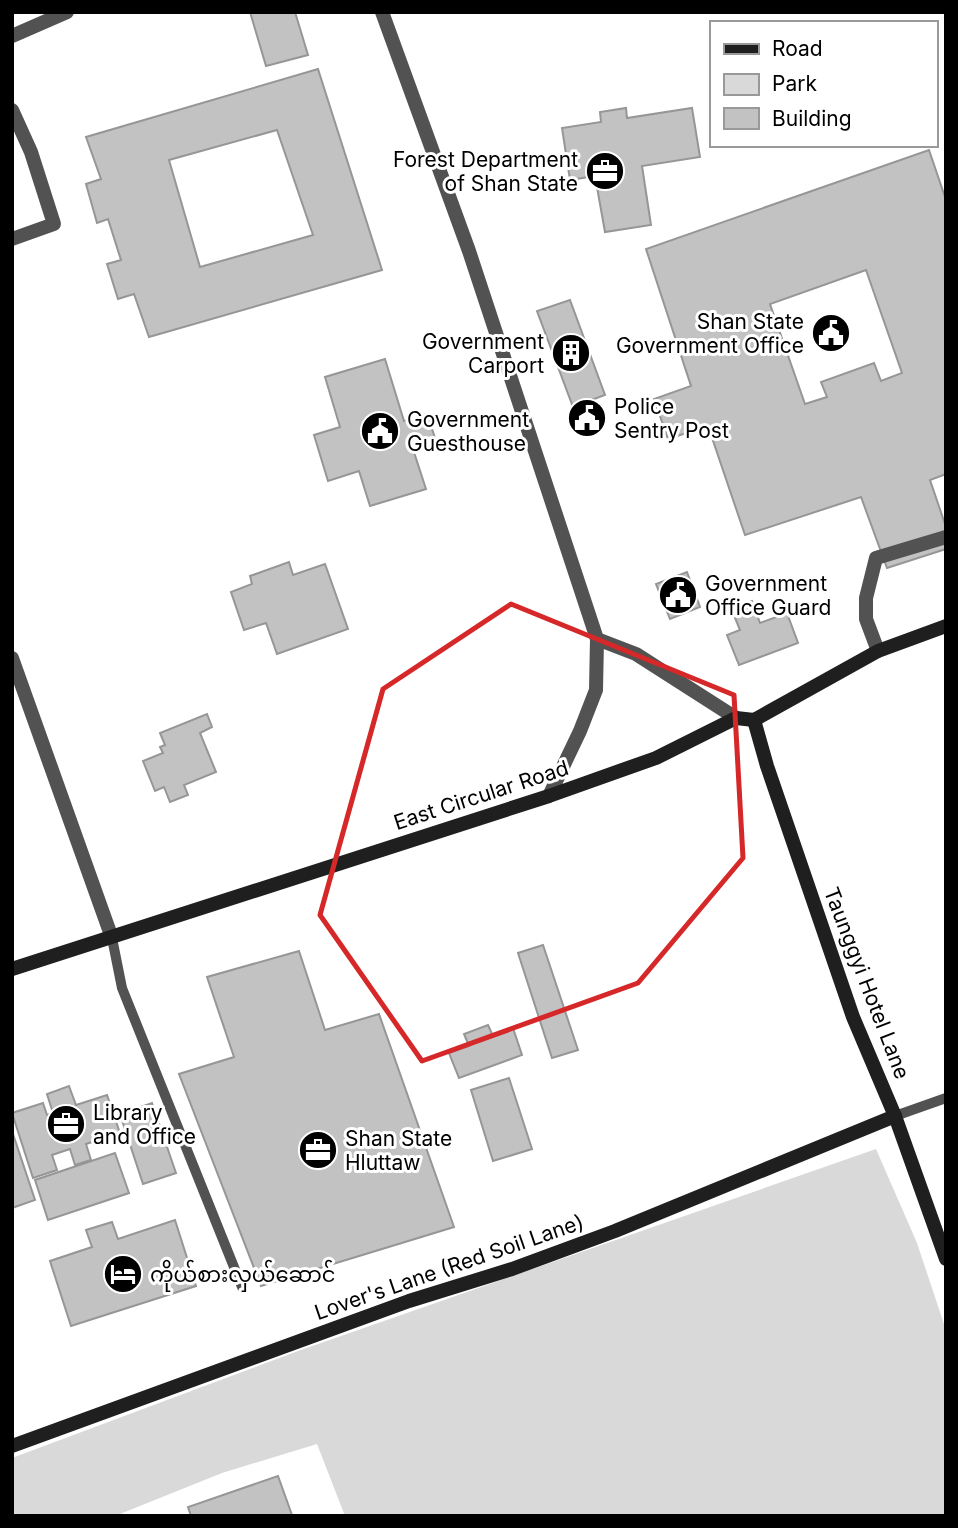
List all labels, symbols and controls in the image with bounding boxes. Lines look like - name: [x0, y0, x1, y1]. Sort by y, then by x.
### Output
- legend: [710, 21, 937, 147]
- text: Road: [772, 36, 823, 61]
- text: Park: [772, 71, 817, 96]
- text: Building: [772, 106, 852, 131]
- place label: Forest Department of Shan State: [393, 147, 578, 196]
- office icon: Forest Department of Shan State: [584, 150, 626, 192]
- place label: Shan State Government Office: [616, 309, 804, 358]
- public building icon: Shan State Government Office: [810, 312, 852, 354]
- place label: Government Carport: [422, 329, 544, 378]
- building icon: Government Carport: [550, 332, 592, 374]
- place label: Police Sentry Post: [614, 394, 729, 443]
- public building icon: Police Sentry Post: [566, 397, 608, 439]
- place label: Government Guesthouse: [407, 407, 529, 456]
- public building icon: Government Guesthouse: [359, 410, 401, 452]
- place label: Government Office Guard: [705, 571, 831, 620]
- public building icon: Government Office Guard: [657, 574, 699, 616]
- street label: East Circular Road: [391, 755, 571, 835]
- street label: Taunggyi Hotel Lane: [819, 883, 915, 1083]
- place label: Library and Office: [93, 1100, 196, 1149]
- office icon: Library and Office: [45, 1103, 87, 1145]
- place label: Shan State Hluttaw: [345, 1126, 452, 1175]
- office icon: Shan State Hluttaw: [297, 1129, 339, 1171]
- street label: Lover's Lane (Red Soil Lane): [311, 1209, 587, 1325]
- hotel icon: ကိုယ်စားလှယ်ဆောင်: [102, 1253, 144, 1295]
- place label: ကိုယ်စားလှယ်ဆောင်: [150, 1259, 335, 1292]

